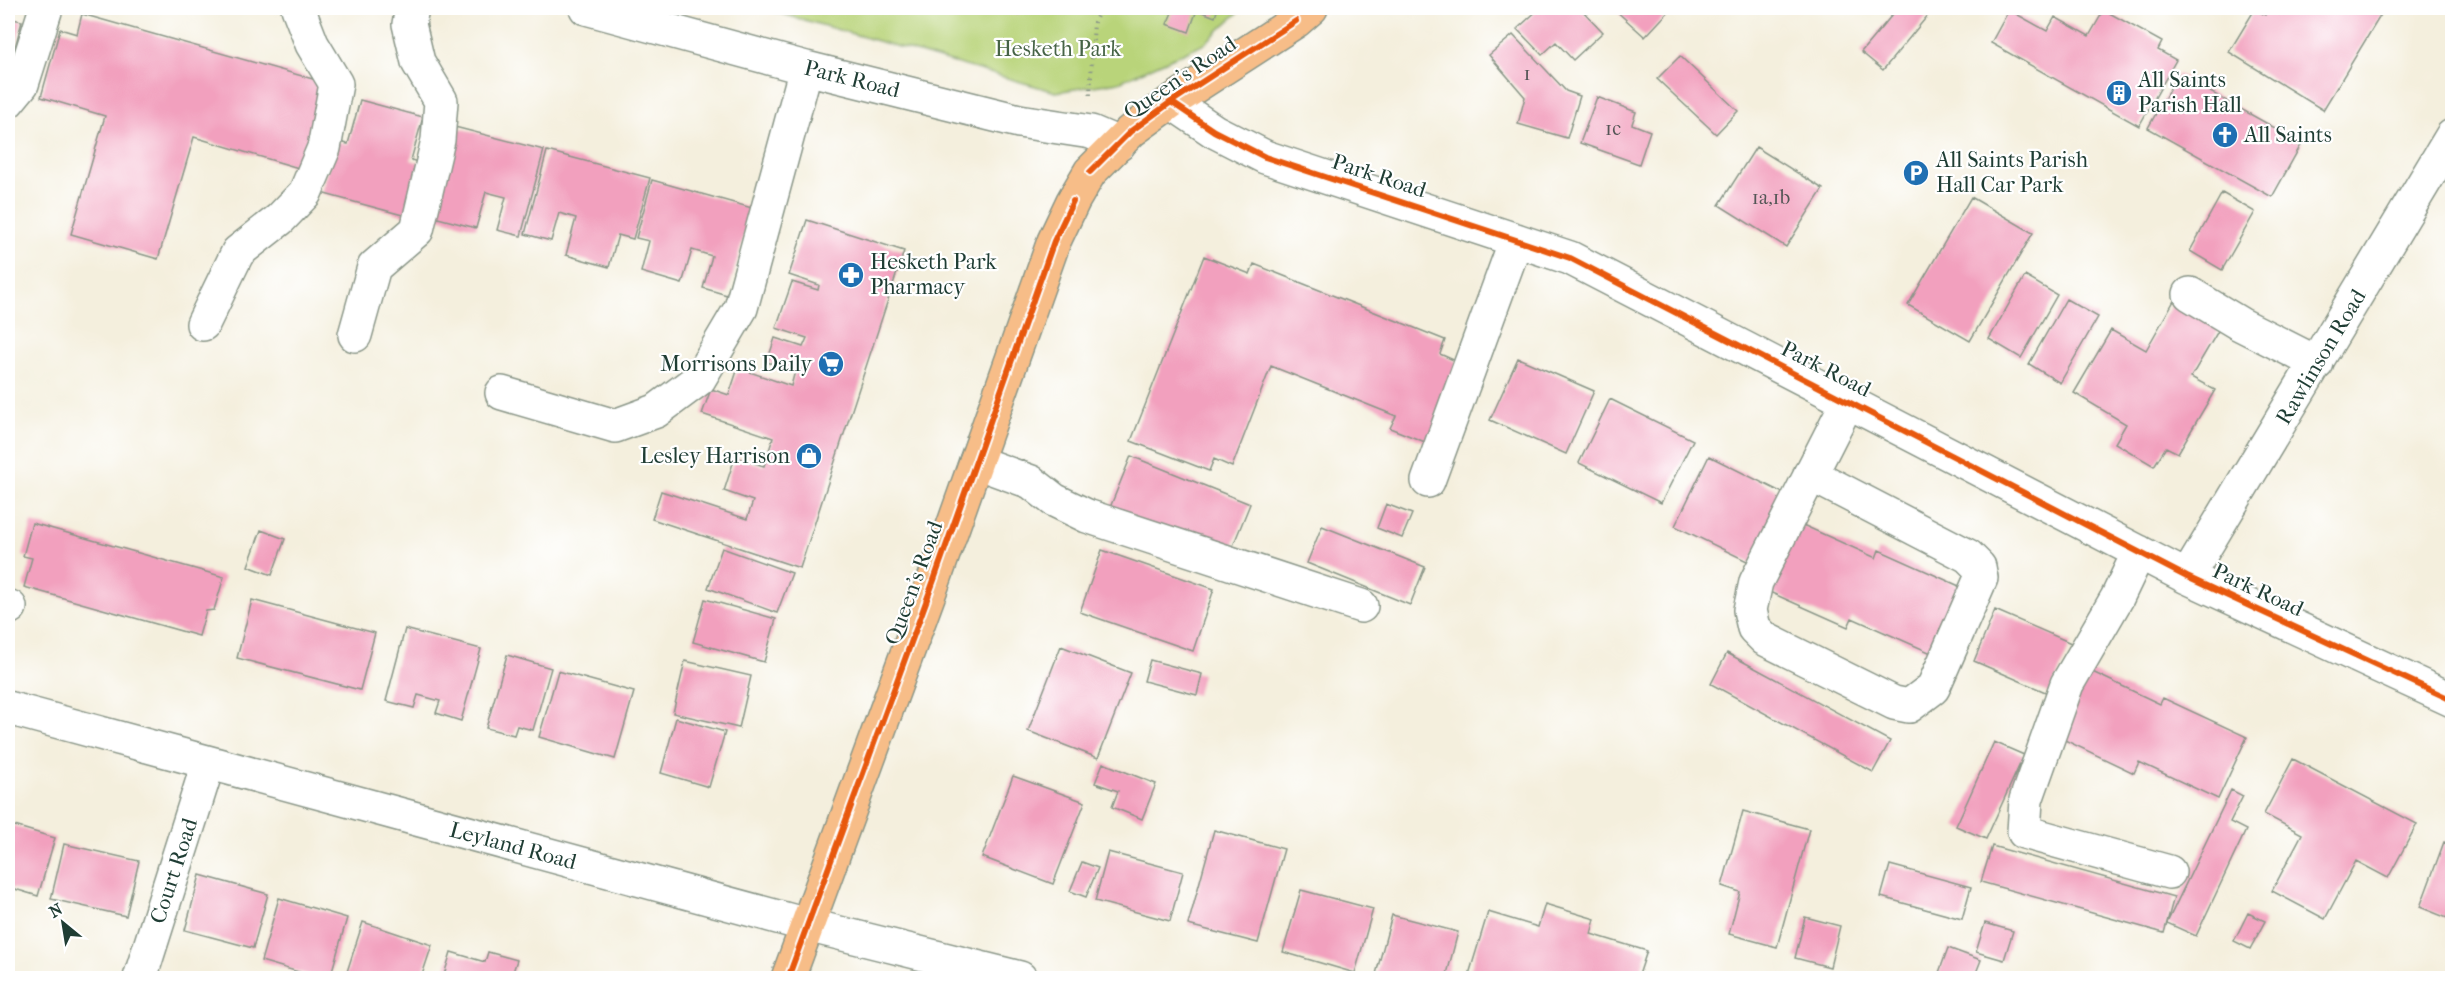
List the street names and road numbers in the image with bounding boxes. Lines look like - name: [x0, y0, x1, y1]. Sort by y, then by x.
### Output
- street label: Queen's Road: [1119, 30, 1242, 125]
- street label: Park Road: [802, 55, 903, 104]
- street label: Park Road: [1329, 149, 1430, 204]
- street label: Rawlinson Road: [2270, 284, 2372, 429]
- street label: Park Road: [1777, 335, 1876, 403]
- street label: Queen's Road: [880, 516, 949, 649]
- street label: Park Road: [2208, 558, 2309, 623]
- street label: Court Road: [145, 814, 204, 927]
- street label: Leyland Road: [447, 817, 580, 876]

